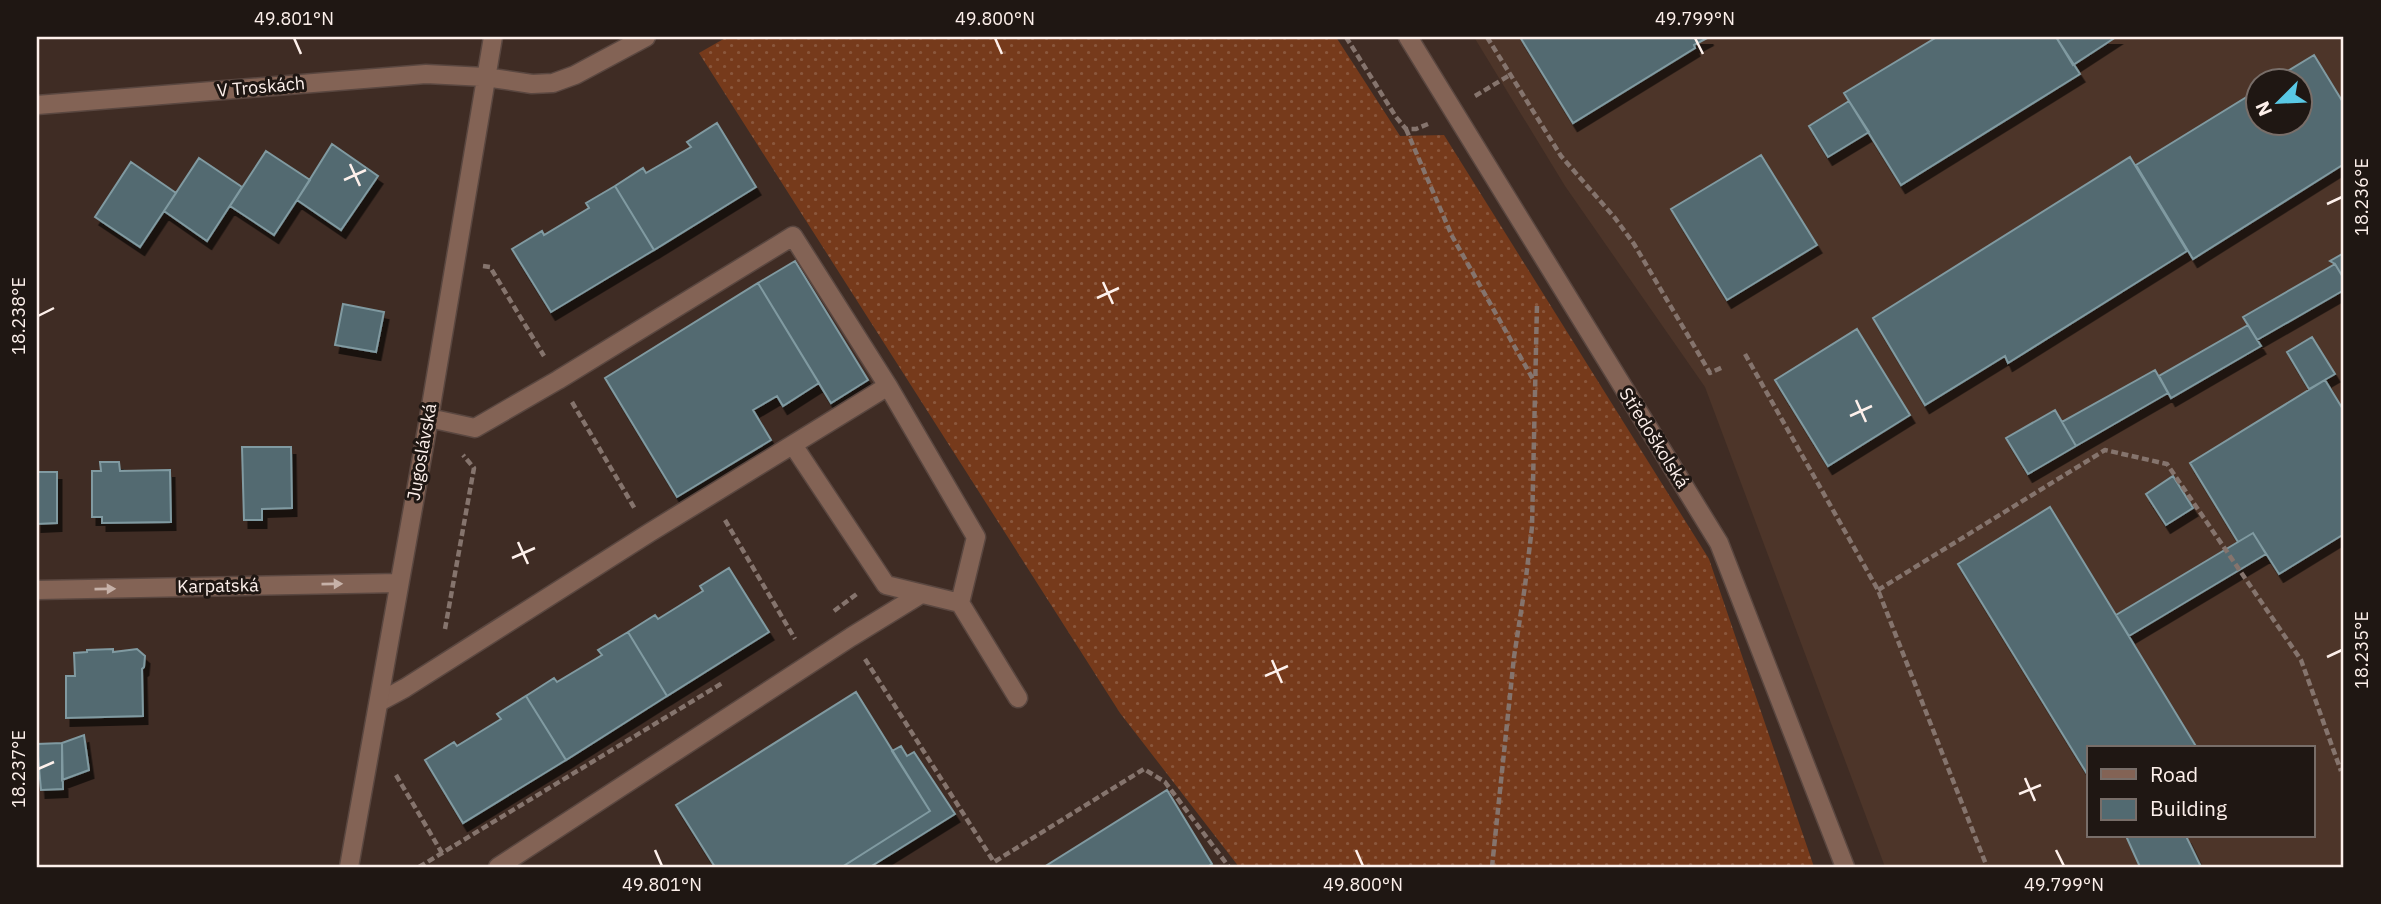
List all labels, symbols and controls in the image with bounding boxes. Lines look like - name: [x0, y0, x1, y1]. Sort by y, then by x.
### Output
- text: 49.801°N: [254, 7, 334, 30]
- text: 49.800°N: [955, 7, 1035, 30]
- text: 49.799°N: [1655, 7, 1735, 30]
- north arrow: [2244, 66, 2314, 136]
- street label: V Troskách: [216, 71, 306, 102]
- text: N: [2250, 98, 2277, 120]
- text: 18.236°E: [2350, 158, 2373, 236]
- text: 18.238°E: [7, 277, 30, 355]
- street label: Středoškolská: [1614, 383, 1695, 493]
- street label: Jugoslávská: [402, 401, 441, 502]
- street label: Karpatská: [177, 573, 259, 598]
- one-way arrow: [322, 578, 344, 590]
- one-way arrow: [94, 583, 116, 595]
- text: 18.235°E: [2350, 611, 2373, 689]
- text: 18.237°E: [7, 730, 30, 808]
- legend: [2087, 746, 2314, 838]
- text: Road: [2150, 760, 2198, 788]
- text: Building: [2150, 794, 2227, 822]
- text: 49.801°N: [622, 873, 702, 896]
- text: 49.800°N: [1323, 873, 1403, 896]
- text: 49.799°N: [2024, 873, 2104, 896]

